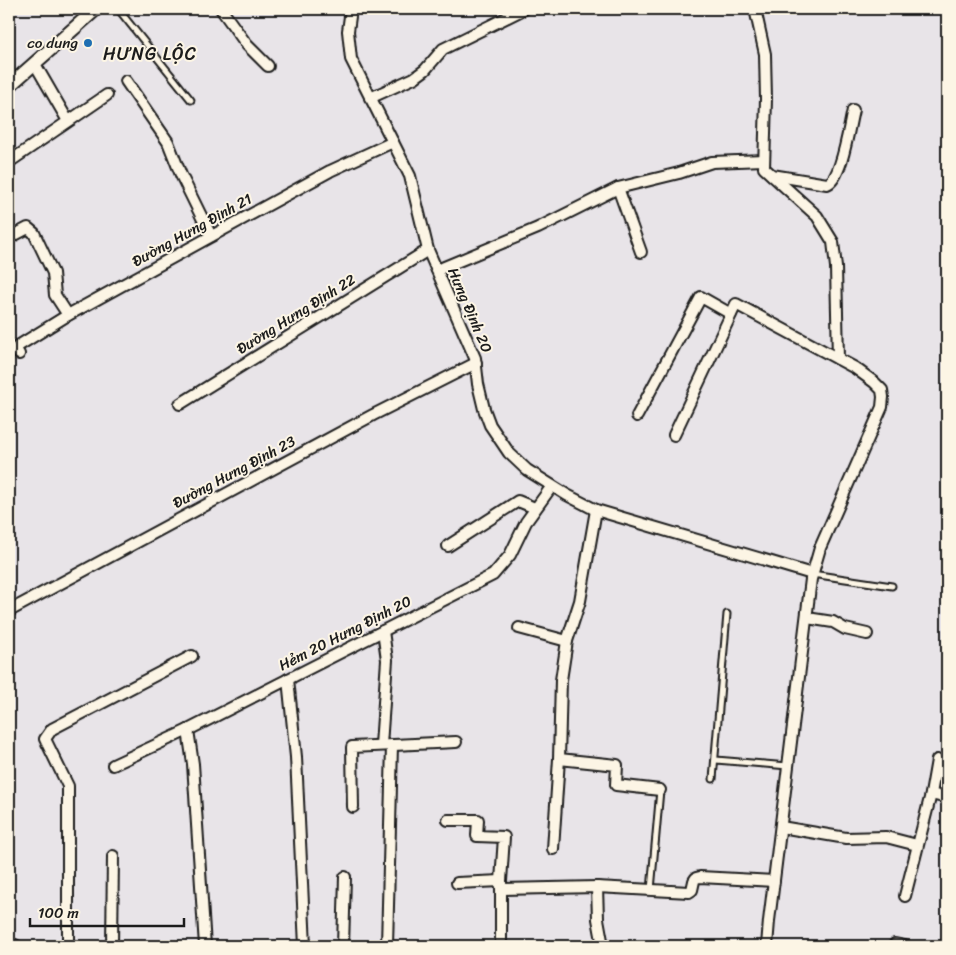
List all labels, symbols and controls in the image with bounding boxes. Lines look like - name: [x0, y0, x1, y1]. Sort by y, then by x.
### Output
- place label: co dung: [27, 30, 78, 56]
- marker: co dung: [82, 37, 94, 49]
- district label: HƯNG LỘC: [103, 38, 197, 70]
- street label: Đường Hưng Định 21: [127, 186, 257, 274]
- street label: Hưng Định 20: [440, 263, 500, 357]
- street label: Đường Hưng Định 22: [231, 267, 361, 361]
- street label: Đường Hưng Định 23: [168, 429, 300, 515]
- street label: Hẻm 20 Hưng Định 20: [274, 588, 416, 678]
- scale bar: [30, 895, 184, 927]
- text: 100 m: [38, 900, 79, 926]

